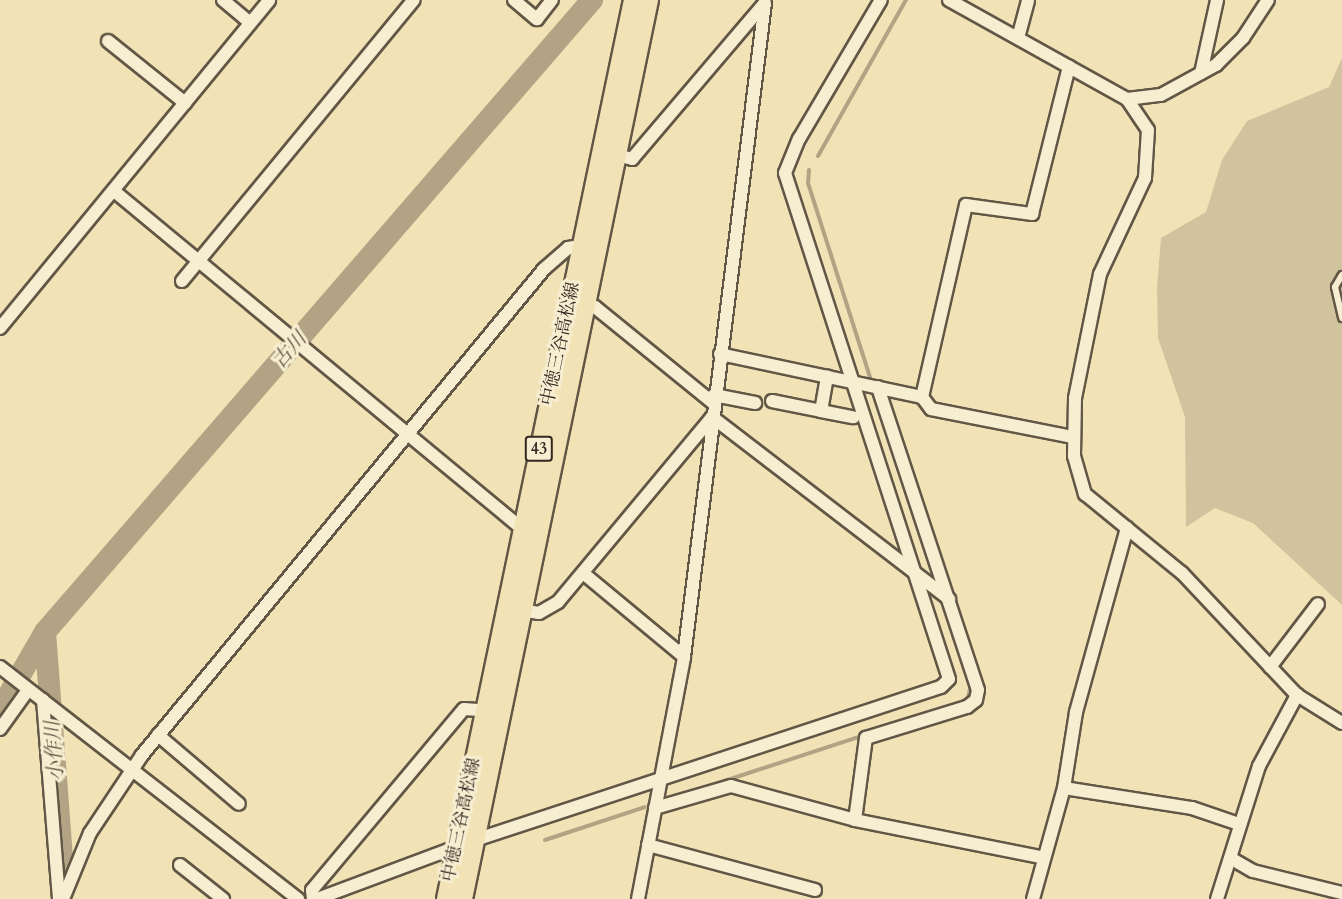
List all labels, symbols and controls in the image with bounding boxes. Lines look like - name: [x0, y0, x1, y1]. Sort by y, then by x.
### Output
- street label: 中徳三谷高松線: [537, 280, 585, 408]
- water label: 古川: [267, 327, 311, 373]
- road number: 43: [524, 436, 554, 462]
- water label: 小作川: [40, 720, 68, 782]
- street label: 中徳三谷高松線: [438, 756, 486, 884]

